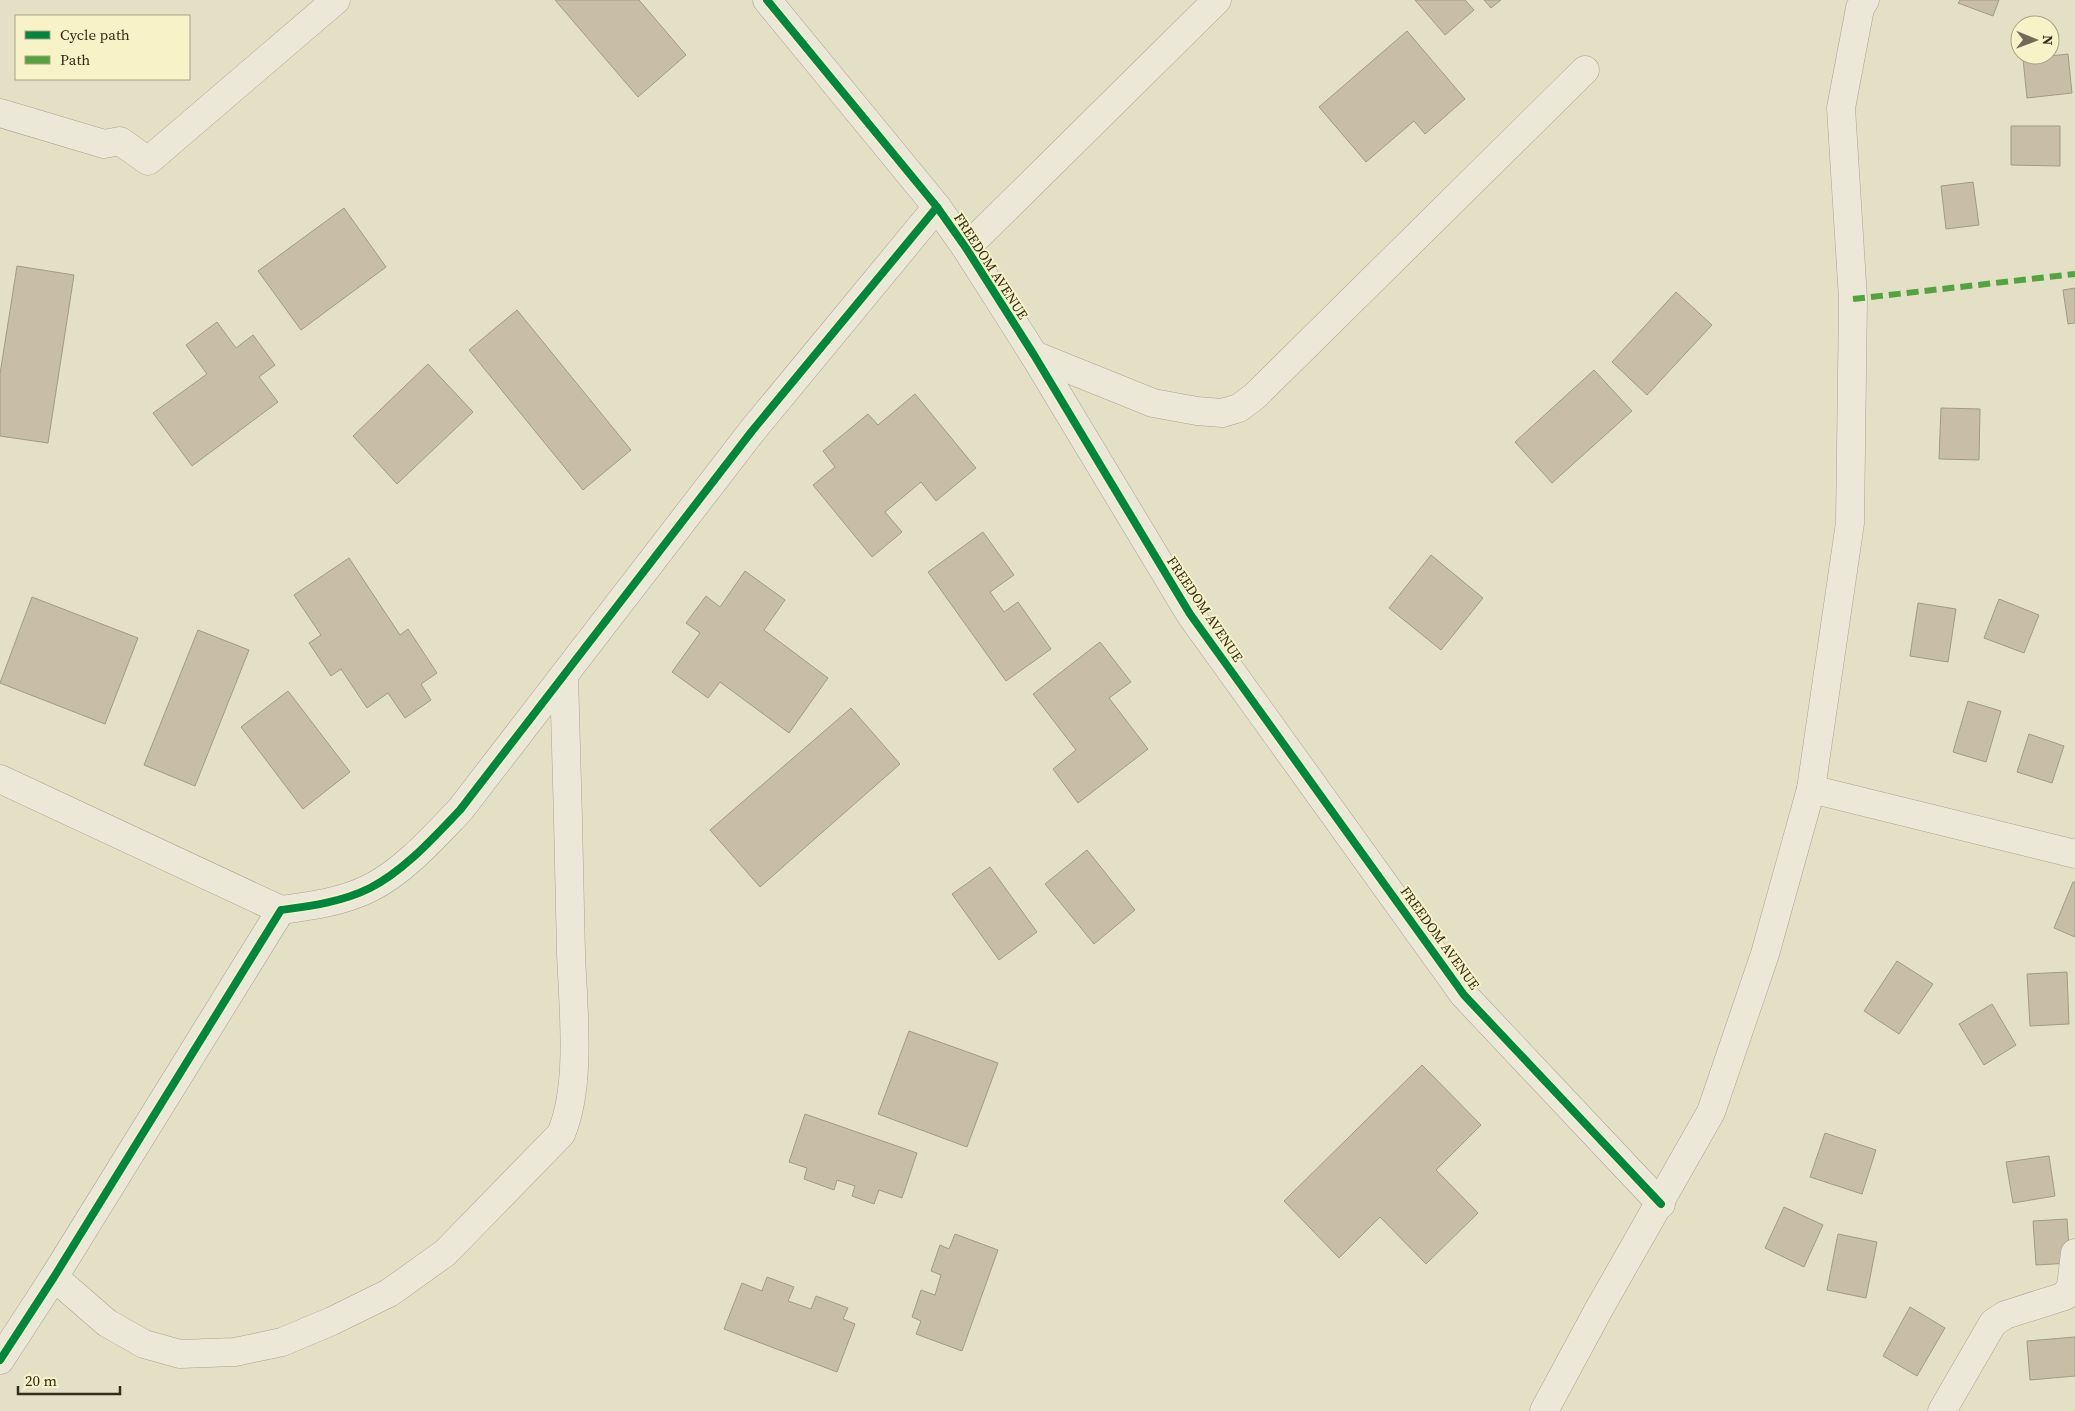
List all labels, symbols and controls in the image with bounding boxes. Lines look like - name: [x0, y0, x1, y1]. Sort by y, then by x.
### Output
- legend: [15, 15, 190, 80]
- north arrow: [2010, 15, 2060, 65]
- text: Cycle path: [60, 24, 130, 45]
- text: N: [2038, 35, 2058, 46]
- text: Path: [60, 49, 90, 70]
- street label: FREEDOM AVENUE: [949, 209, 1033, 323]
- street label: FREEDOM AVENUE: [1162, 552, 1248, 666]
- street label: FREEDOM AVENUE: [1396, 882, 1484, 994]
- scale bar: [18, 1364, 120, 1396]
- text: 20 m: [25, 1370, 57, 1391]

